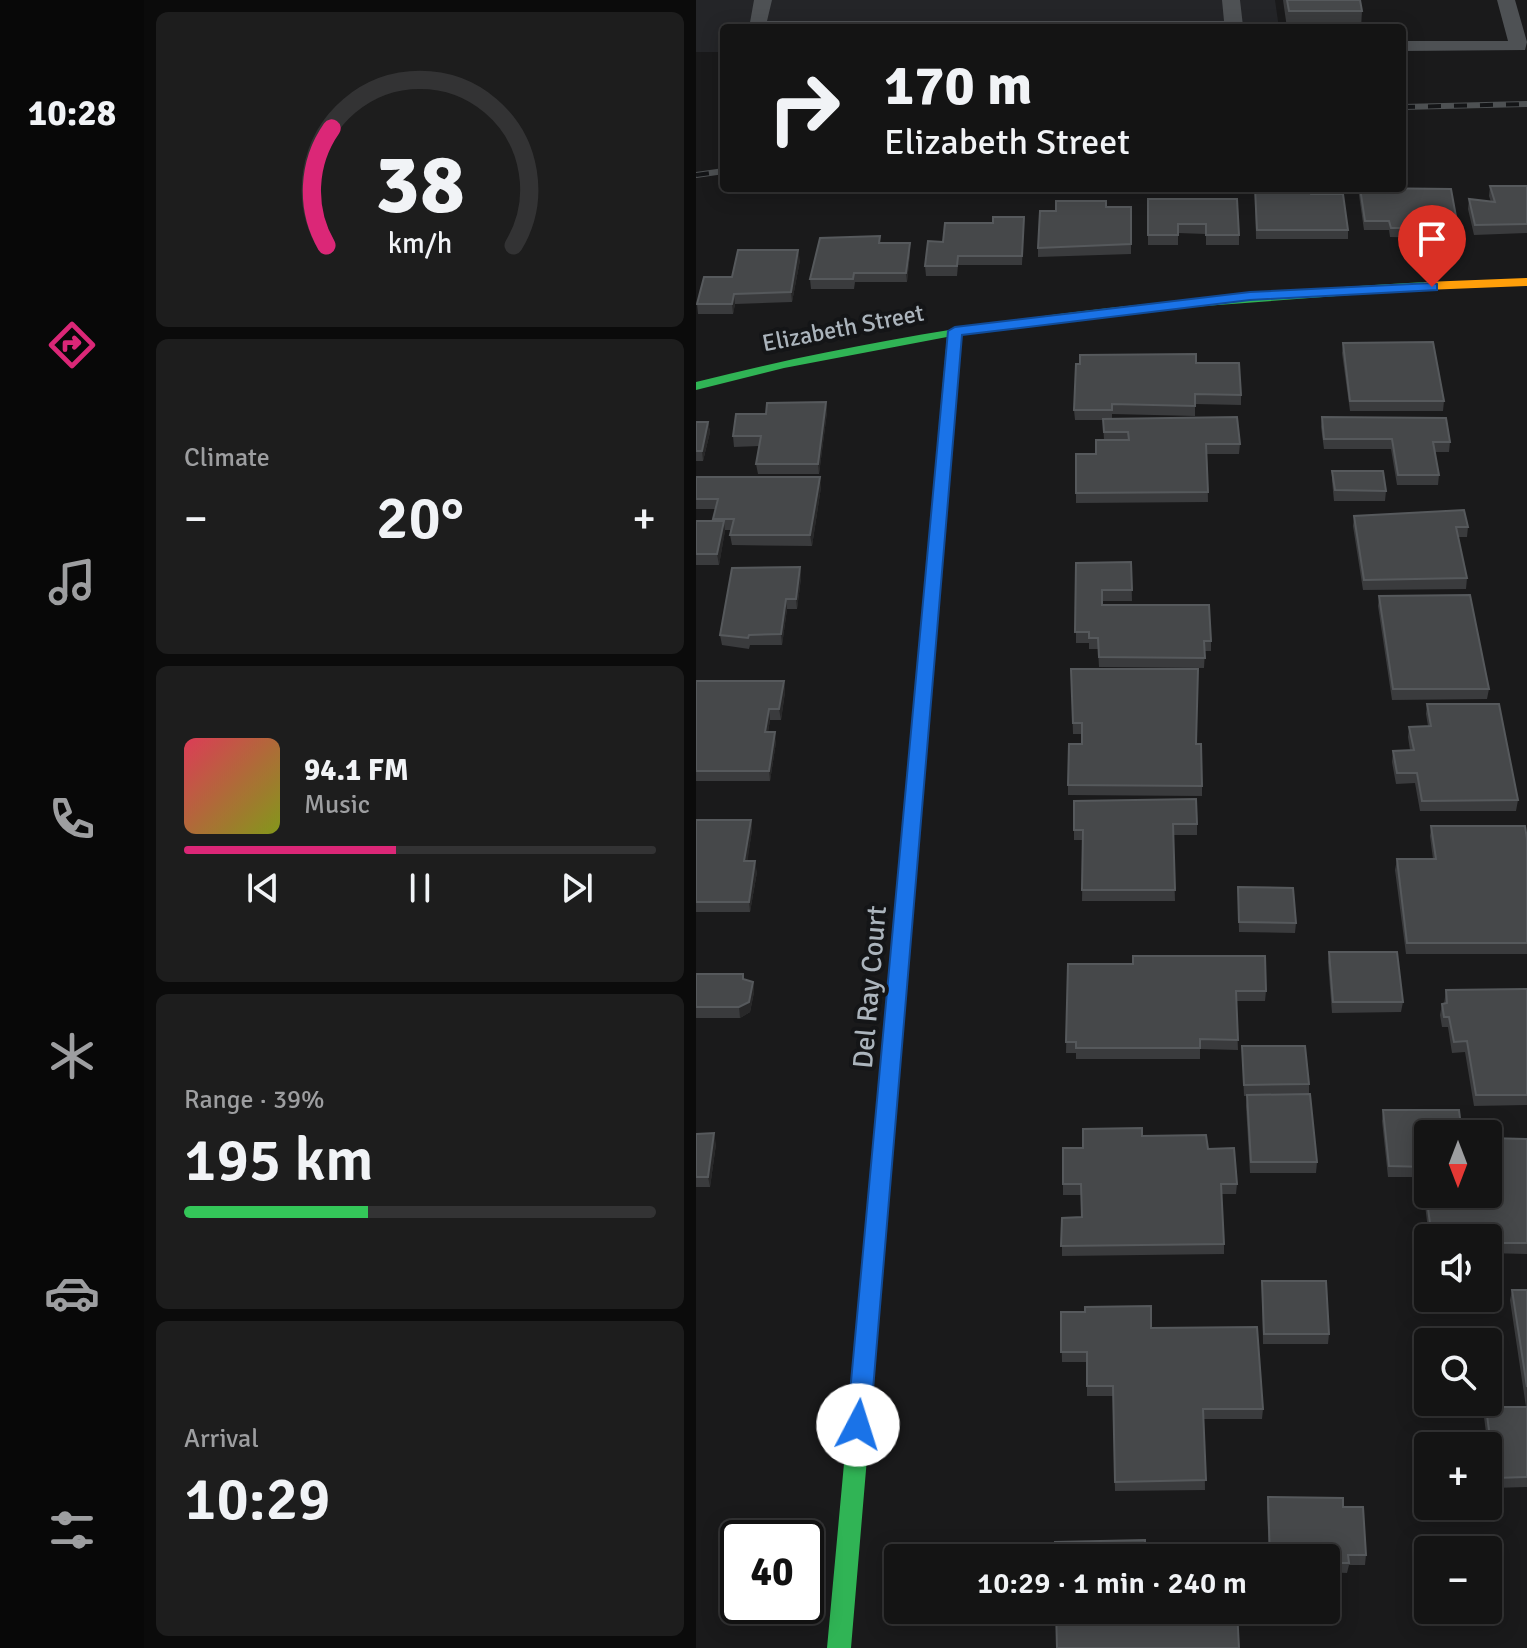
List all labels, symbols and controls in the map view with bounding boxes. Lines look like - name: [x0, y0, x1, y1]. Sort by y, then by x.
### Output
- text: 170 m: [884, 51, 1032, 120]
- icon: right: [752, 56, 856, 160]
- text: 10:28: [28, 91, 116, 136]
- text: Elizabeth Street: [884, 120, 1130, 165]
- text: 38: [375, 133, 465, 235]
- pin: [1398, 205, 1466, 287]
- icon: arrive: [1410, 217, 1454, 261]
- text: km/h: [388, 226, 452, 261]
- street label: Elizabeth Street: [760, 298, 926, 358]
- icon: directions: [44, 317, 100, 373]
- text: Climate: [184, 442, 270, 474]
- text: 20°: [376, 482, 464, 556]
- text: −: [184, 492, 208, 546]
- text: +: [632, 492, 656, 546]
- icon: music: [44, 554, 100, 610]
- text: 94.1 FM: [304, 752, 409, 789]
- text: Music: [304, 789, 370, 821]
- icon: phone: [44, 791, 100, 847]
- icon: previous: [241, 866, 285, 910]
- icon: pause: [398, 866, 442, 910]
- icon: next: [555, 866, 599, 910]
- street label: Del Ray Court: [846, 904, 894, 1070]
- icon: climate: [44, 1028, 100, 1084]
- text: Range · 39%: [184, 1084, 325, 1116]
- north arrow: [1414, 1120, 1502, 1208]
- map controls: [1414, 1120, 1502, 1624]
- text: 195 km: [184, 1124, 373, 1198]
- button: sound: [1414, 1224, 1502, 1312]
- icon: car: [44, 1265, 100, 1321]
- button: search: [1414, 1328, 1502, 1416]
- position arrow: [816, 1383, 900, 1467]
- text: Arrival: [184, 1423, 259, 1455]
- button: +: [1414, 1432, 1502, 1520]
- text: 10:29: [184, 1463, 331, 1537]
- icon: filters: [44, 1502, 100, 1558]
- speed limit sign: 40: [720, 1520, 824, 1624]
- button: −: [1414, 1536, 1502, 1624]
- text: 10:29 · 1 min · 240 m: [977, 1565, 1247, 1602]

